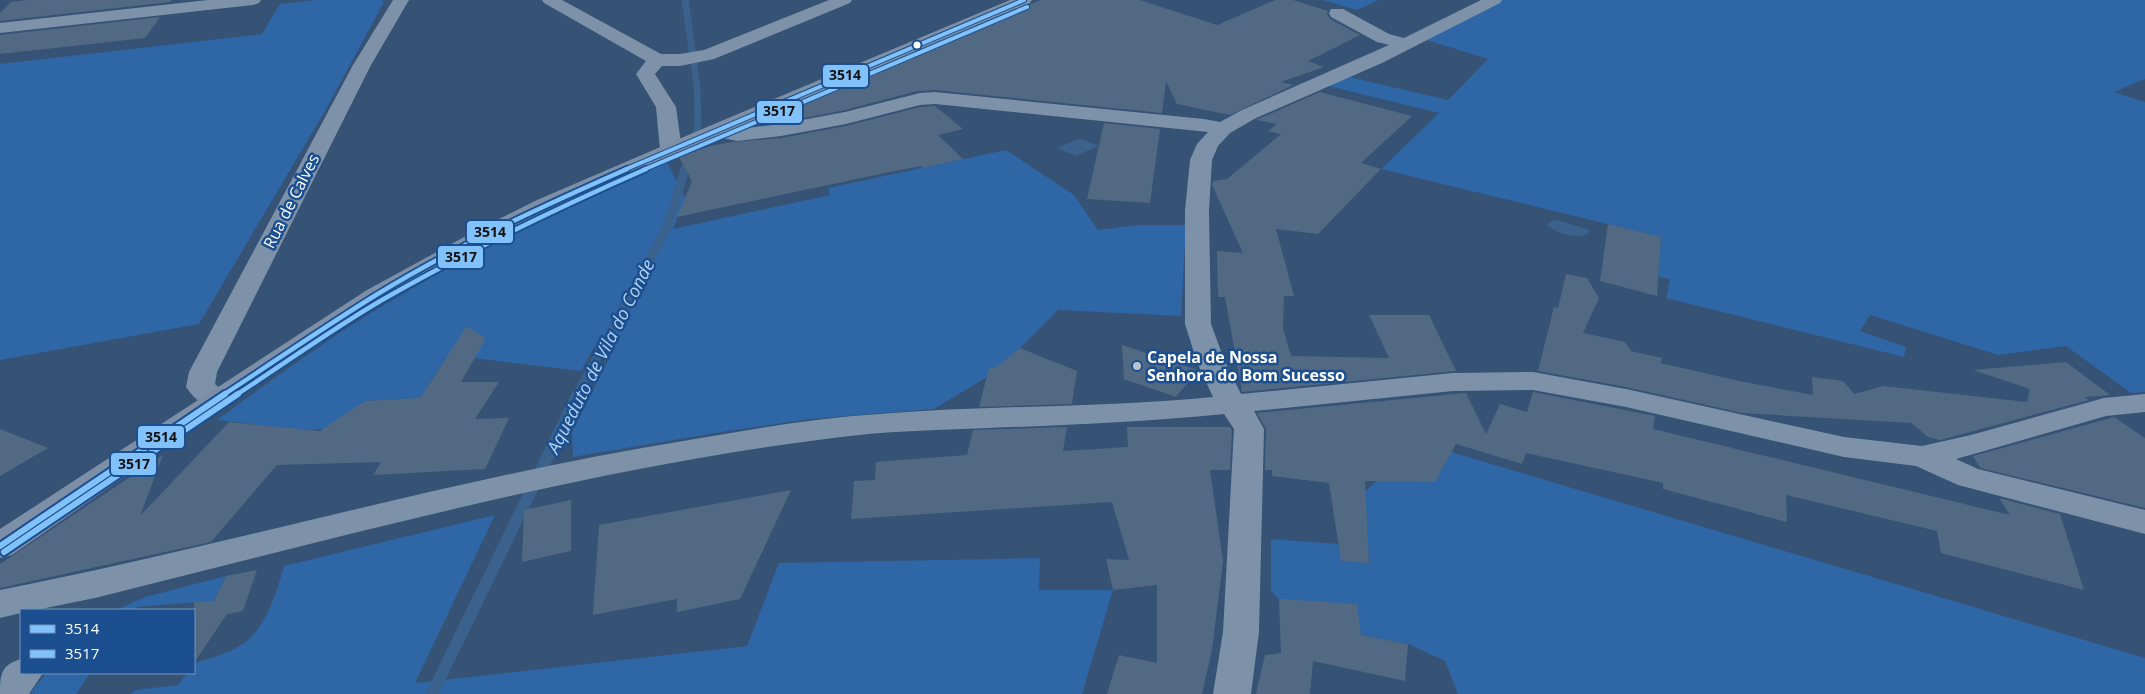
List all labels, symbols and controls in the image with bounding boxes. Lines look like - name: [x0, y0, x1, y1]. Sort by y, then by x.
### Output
- unlabelled marker: [912, 40, 922, 50]
- line badge: 3514: [822, 64, 869, 88]
- text: 3514: [829, 65, 861, 84]
- line badge: 3517: [756, 100, 803, 124]
- text: 3517: [763, 101, 795, 120]
- street label: Rua de Calves: [258, 150, 324, 252]
- line badge: 3514: [466, 220, 514, 244]
- text: 3514: [474, 222, 506, 241]
- line badge: 3517: [437, 245, 484, 269]
- text: 3517: [445, 247, 477, 266]
- water label: Aqueduto de Vila do Conde: [540, 255, 659, 459]
- place label: Capela de Nossa Senhora do Bom Sucesso: [1147, 346, 1345, 386]
- marker: Capela de Nossa Senhora do Bom Sucesso: [1131, 360, 1143, 372]
- line badge: 3514: [137, 425, 185, 449]
- text: 3514: [145, 427, 177, 446]
- line badge: 3517: [110, 452, 157, 476]
- text: 3517: [118, 454, 150, 473]
- legend: [20, 609, 195, 674]
- text: 3514: [65, 618, 100, 638]
- text: 3517: [65, 643, 99, 663]

